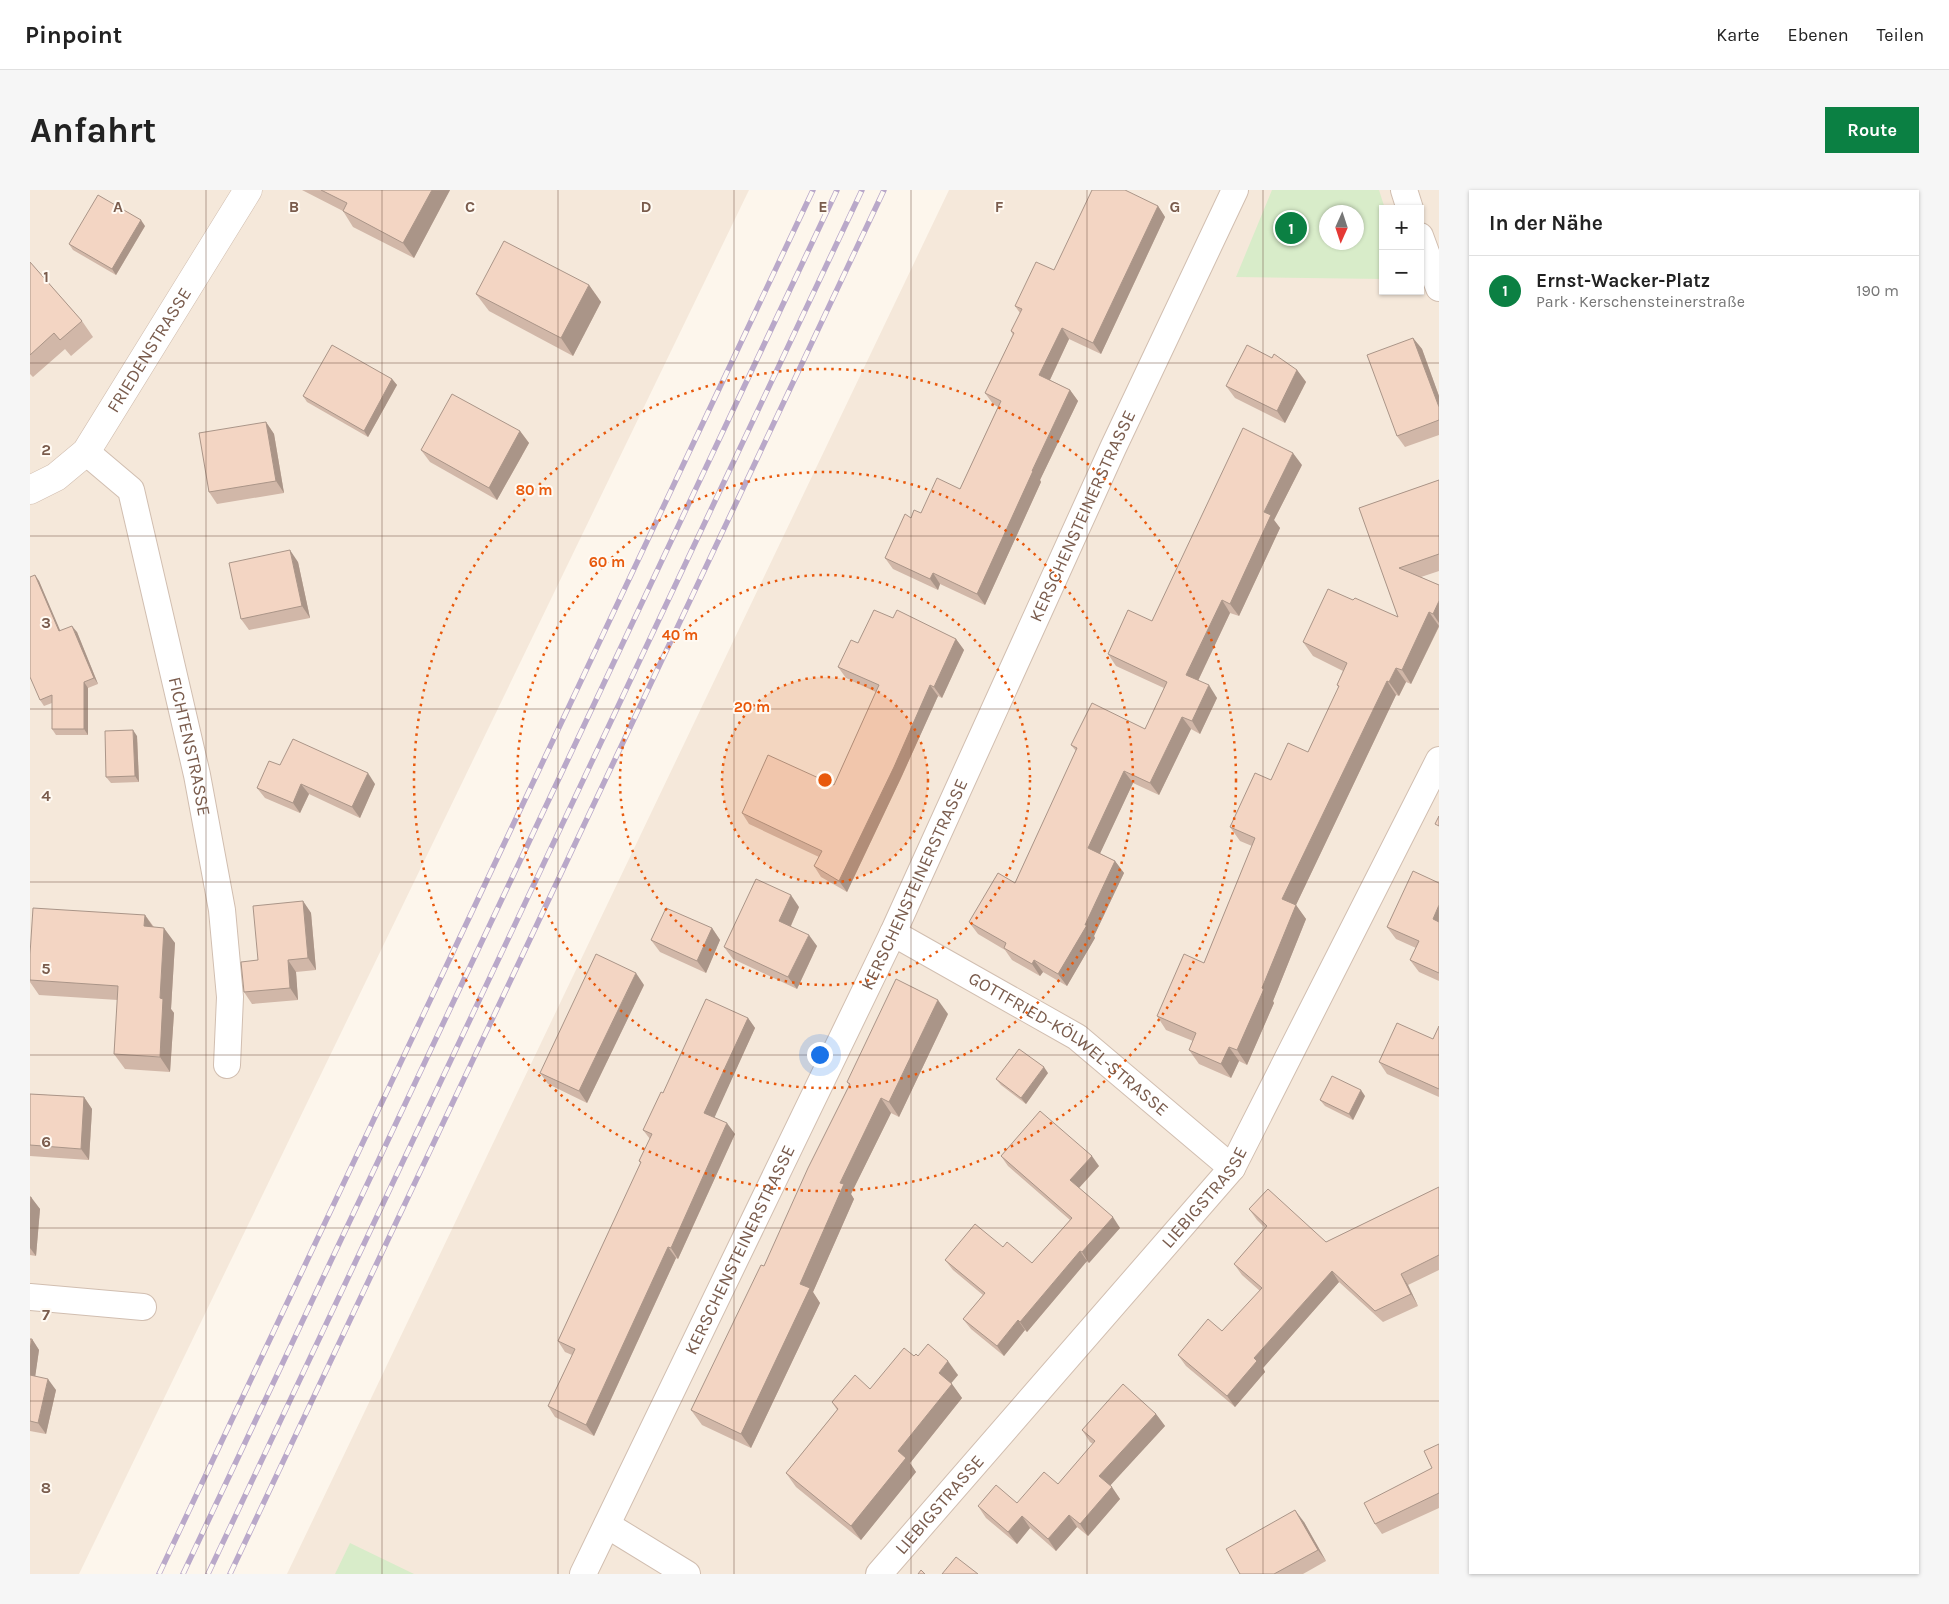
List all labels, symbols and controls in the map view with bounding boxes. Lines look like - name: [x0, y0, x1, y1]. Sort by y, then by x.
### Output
- text: Pinpoint: [25, 21, 122, 49]
- text: Karte: [1716, 24, 1760, 46]
- text: Ebenen: [1788, 24, 1849, 46]
- text: Teilen: [1877, 24, 1924, 46]
- button: Route: [1825, 107, 1919, 153]
- text: Anfahrt: [30, 110, 156, 151]
- text: A: [113, 197, 123, 216]
- text: B: [289, 197, 299, 216]
- text: C: [465, 197, 475, 216]
- text: D: [641, 197, 652, 216]
- text: E: [818, 197, 828, 216]
- text: F: [995, 197, 1004, 216]
- text: G: [1170, 197, 1180, 216]
- north arrow: [1319, 205, 1364, 250]
- map controls: [1379, 205, 1424, 295]
- button: +: [1379, 205, 1424, 250]
- pin: 1: [1275, 209, 1307, 247]
- text: In der Nähe: [1489, 211, 1603, 235]
- button: −: [1379, 250, 1424, 295]
- text: 1: [43, 267, 49, 286]
- text: Ernst-Wacker-Platz: [1536, 270, 1710, 292]
- text: 1: [1502, 281, 1508, 300]
- text: 190 m: [1856, 281, 1899, 300]
- street label: FRIEDENSTRASSE: [102, 283, 196, 417]
- text: Park · Kerschensteinerstraße: [1536, 292, 1745, 311]
- street label: KERSCHENSTEINERSTRASSE: [1025, 407, 1140, 625]
- text: 2: [41, 440, 51, 459]
- text: 80 m: [515, 481, 553, 499]
- text: 60 m: [589, 553, 625, 571]
- text: 3: [41, 613, 51, 632]
- text: 40 m: [662, 626, 698, 644]
- street label: FICHTENSTRASSE: [164, 675, 215, 818]
- text: 20 m: [734, 698, 770, 716]
- centre of rings: [816, 771, 834, 789]
- street label: KERSCHENSTEINERSTRASSE: [856, 775, 972, 994]
- text: 4: [41, 786, 51, 805]
- text: 5: [41, 959, 51, 978]
- street label: GOTTFRIED-KÖLWEL-STRASSE: [964, 967, 1173, 1121]
- your location: [807, 1042, 833, 1068]
- text: 6: [41, 1132, 51, 1151]
- street label: KERSCHENSTEINERSTRASSE: [680, 1141, 800, 1358]
- street label: LIEBIGSTRASSE: [1157, 1143, 1252, 1252]
- text: 7: [42, 1305, 50, 1324]
- street label: LIEBIGSTRASSE: [890, 1450, 989, 1559]
- text: 8: [41, 1478, 51, 1497]

